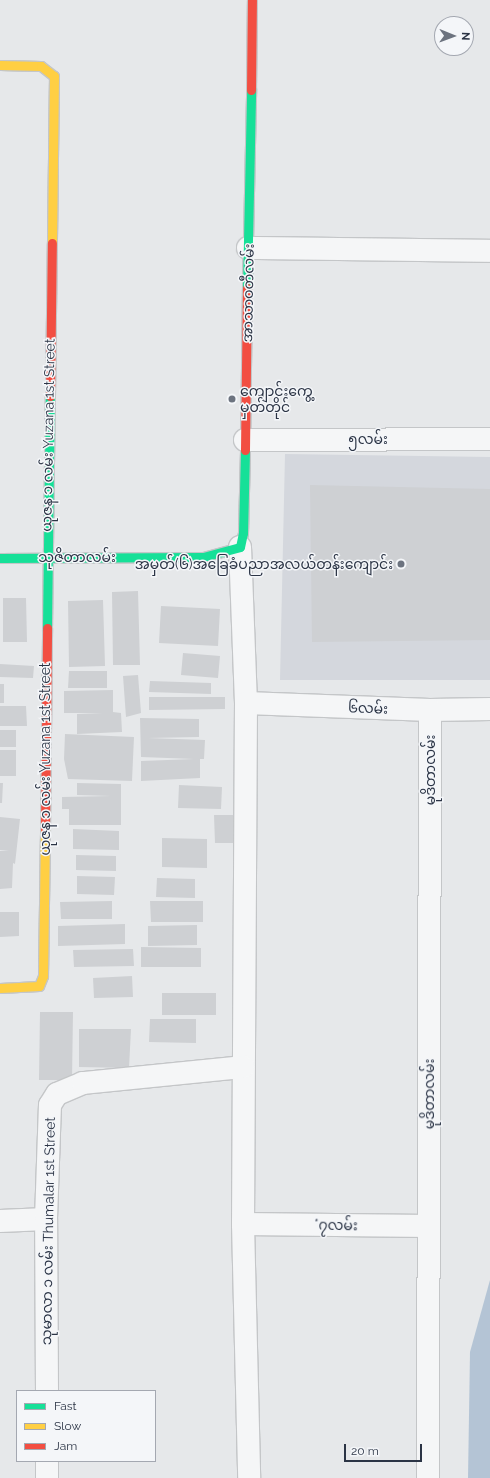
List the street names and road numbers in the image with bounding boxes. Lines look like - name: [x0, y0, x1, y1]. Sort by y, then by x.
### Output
- street label: အာသာဝတီလမ်း: [239, 244, 257, 342]
- street label: ယုဇန ၁ လမ်း Yuzana 1st Street: [38, 338, 58, 532]
- street label: ၅လမ်း: [348, 431, 388, 447]
- street label: သုဇိတာလမ်း: [38, 549, 116, 565]
- street label: ယုဇန ၁ လမ်း Yuzana 1st Street: [37, 662, 53, 856]
- street label: ၆လမ်း: [348, 699, 388, 717]
- street label: မုဒိတာလမ်း: [422, 735, 438, 805]
- street label: မုဒိတာလမ်း: [421, 1059, 437, 1129]
- street label: သုမာလာ ၁ လမ်း Thumalar 1st Street: [38, 1117, 58, 1345]
- street label: *၇လမ်း: [314, 1216, 358, 1234]

